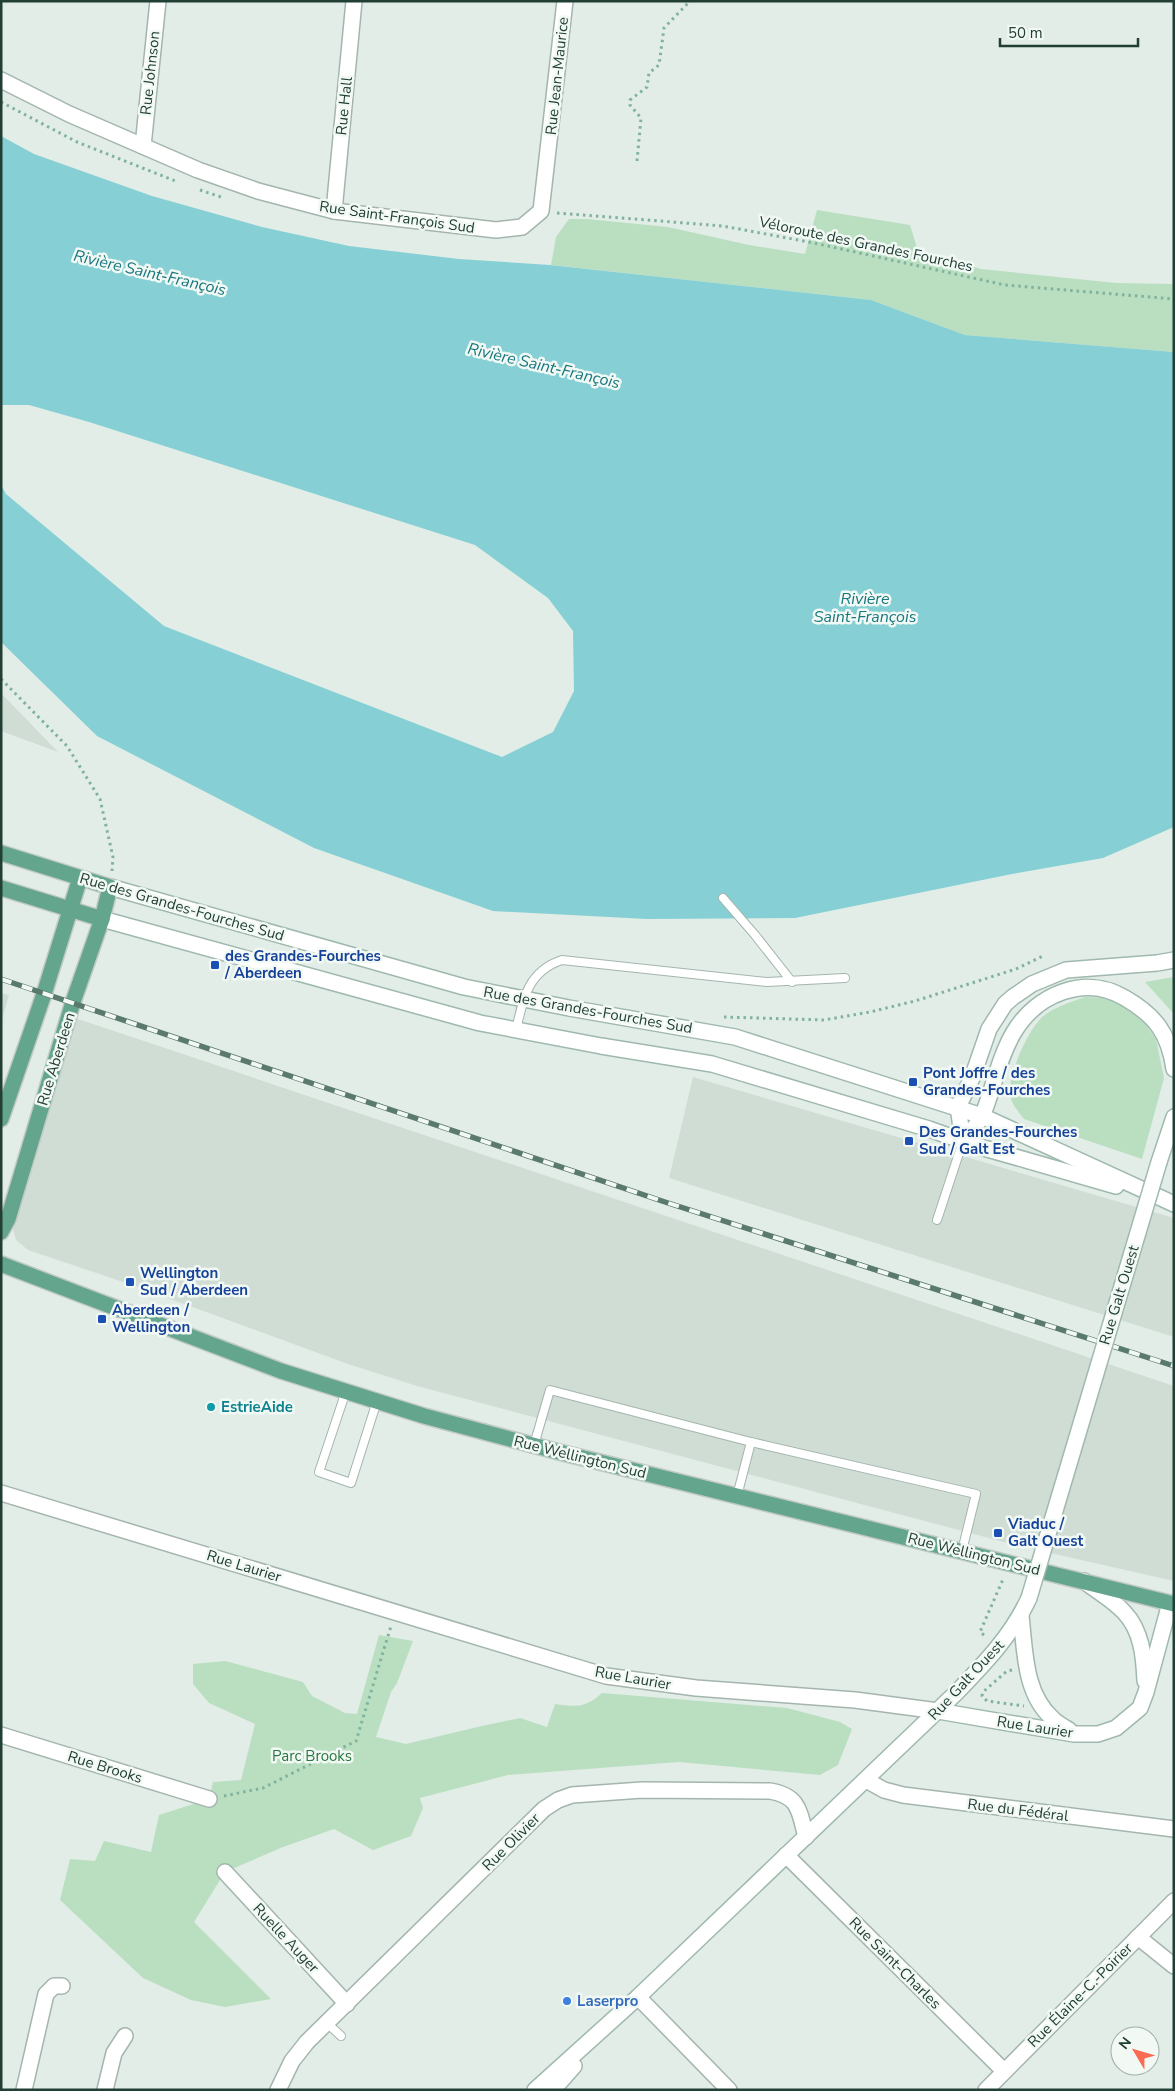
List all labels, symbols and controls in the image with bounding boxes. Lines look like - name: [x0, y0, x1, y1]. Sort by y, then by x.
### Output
- scale bar: [1000, 15, 1138, 47]
- street label: Rue Jean-Maurice: [541, 16, 573, 136]
- text: 50 m: [1008, 23, 1043, 43]
- street label: Rue Johnson: [136, 30, 164, 116]
- street label: Rue Hall: [331, 75, 357, 136]
- street label: Rue Saint-François Sud: [318, 196, 476, 238]
- street label: Véloroute des Grandes Fourches: [756, 211, 975, 276]
- water label: Rivière Saint-François: [71, 245, 228, 301]
- water label: Rivière Saint-François: [465, 338, 622, 394]
- water label: Rivière Saint-François: [814, 588, 917, 628]
- street label: Rue des Grandes-Fourches Sud: [77, 868, 287, 946]
- place label: des Grandes-Fourches / Aberdeen: [224, 946, 381, 983]
- marker: des Grandes-Fourches / Aberdeen: [209, 959, 221, 971]
- street label: Rue des Grandes-Fourches Sud: [482, 982, 694, 1038]
- street label: Rue Aberdeen: [32, 1010, 80, 1108]
- place label: Pont Joffre / des Grandes-Fourches: [923, 1063, 1050, 1100]
- marker: Pont Joffre / des Grandes-Fourches: [907, 1076, 919, 1088]
- place label: Des Grandes-Fourches Sud / Galt Est: [919, 1122, 1077, 1159]
- marker: Des Grandes-Fourches Sud / Galt Est: [903, 1135, 915, 1147]
- street label: Rue Galt Ouest: [1094, 1242, 1144, 1347]
- place label: Wellington Sud / Aberdeen: [140, 1263, 248, 1300]
- marker: Wellington Sud / Aberdeen: [124, 1276, 136, 1288]
- place label: Aberdeen / Wellington: [112, 1300, 190, 1337]
- marker: Aberdeen / Wellington: [96, 1313, 108, 1325]
- place label: EstrieAide: [221, 1397, 293, 1417]
- marker: EstrieAide: [205, 1401, 217, 1413]
- street label: Rue Wellington Sud: [512, 1431, 648, 1483]
- place label: Viaduc / Galt Ouest: [1007, 1514, 1083, 1551]
- marker: Viaduc / Galt Ouest: [992, 1527, 1004, 1539]
- street label: Rue Wellington Sud: [906, 1528, 1042, 1580]
- street label: Rue Laurier: [204, 1545, 284, 1587]
- street label: Rue Galt Ouest: [924, 1635, 1009, 1724]
- street label: Rue Laurier: [593, 1661, 673, 1695]
- street label: Rue Laurier: [995, 1711, 1075, 1743]
- street label: Rue Brooks: [65, 1746, 145, 1788]
- park label: Parc Brooks: [272, 1746, 352, 1766]
- street label: Rue du Fédéral: [966, 1794, 1070, 1826]
- street label: Rue Olivier: [478, 1808, 545, 1875]
- street label: Ruelle Auger: [248, 1899, 324, 1978]
- street label: Rue Saint-Charles: [845, 1913, 945, 2013]
- street label: Rue Élaine-C.-Poirier: [1023, 1938, 1137, 2052]
- place label: Laserpro: [577, 1991, 639, 2011]
- marker: Laserpro: [561, 1995, 573, 2007]
- north arrow: [1110, 2026, 1160, 2076]
- text: N: [1114, 2033, 1136, 2053]

